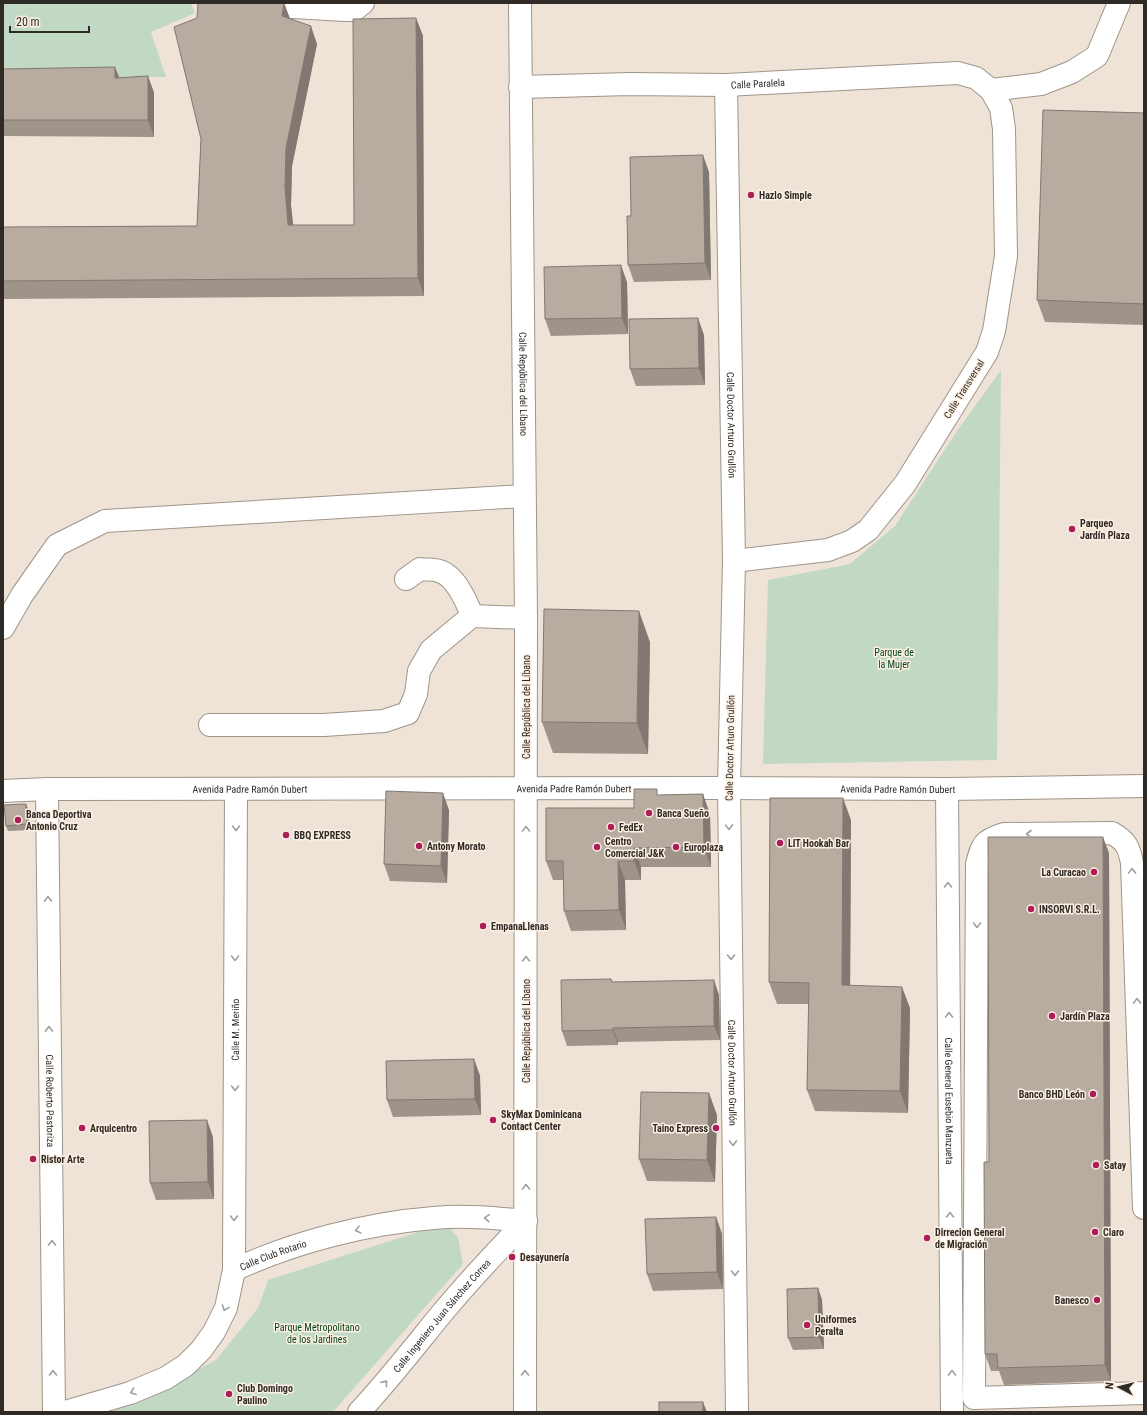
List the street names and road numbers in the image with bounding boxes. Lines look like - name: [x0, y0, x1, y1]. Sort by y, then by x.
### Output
- street label: Calle Paralela: [731, 76, 785, 90]
- street label: Calle República del Líbano: [518, 332, 530, 436]
- street label: Calle Transversal: [941, 358, 987, 420]
- street label: Calle Doctor Arturo Grullón: [725, 372, 738, 478]
- street label: Calle República del Líbano: [521, 655, 532, 759]
- street label: Calle Doctor Arturo Grullón: [724, 695, 736, 801]
- street label: Avenida Padre Ramón Dubert: [192, 783, 308, 794]
- street label: Avenida Padre Ramón Dubert: [516, 783, 632, 794]
- street label: Avenida Padre Ramón Dubert: [840, 783, 956, 795]
- street label: Calle República del Líbano: [521, 979, 532, 1083]
- street label: Calle M. Meriño: [229, 999, 241, 1061]
- street label: Calle Doctor Arturo Grullón: [726, 1020, 739, 1126]
- street label: Calle General Eusebio Manzueta: [943, 1038, 956, 1165]
- street label: Calle Roberto Pastoriza: [44, 1055, 57, 1148]
- street label: Calle Club Rotario: [238, 1237, 308, 1272]
- street label: Calle Ingeniero Juan Sánchez Correa: [391, 1257, 493, 1374]

